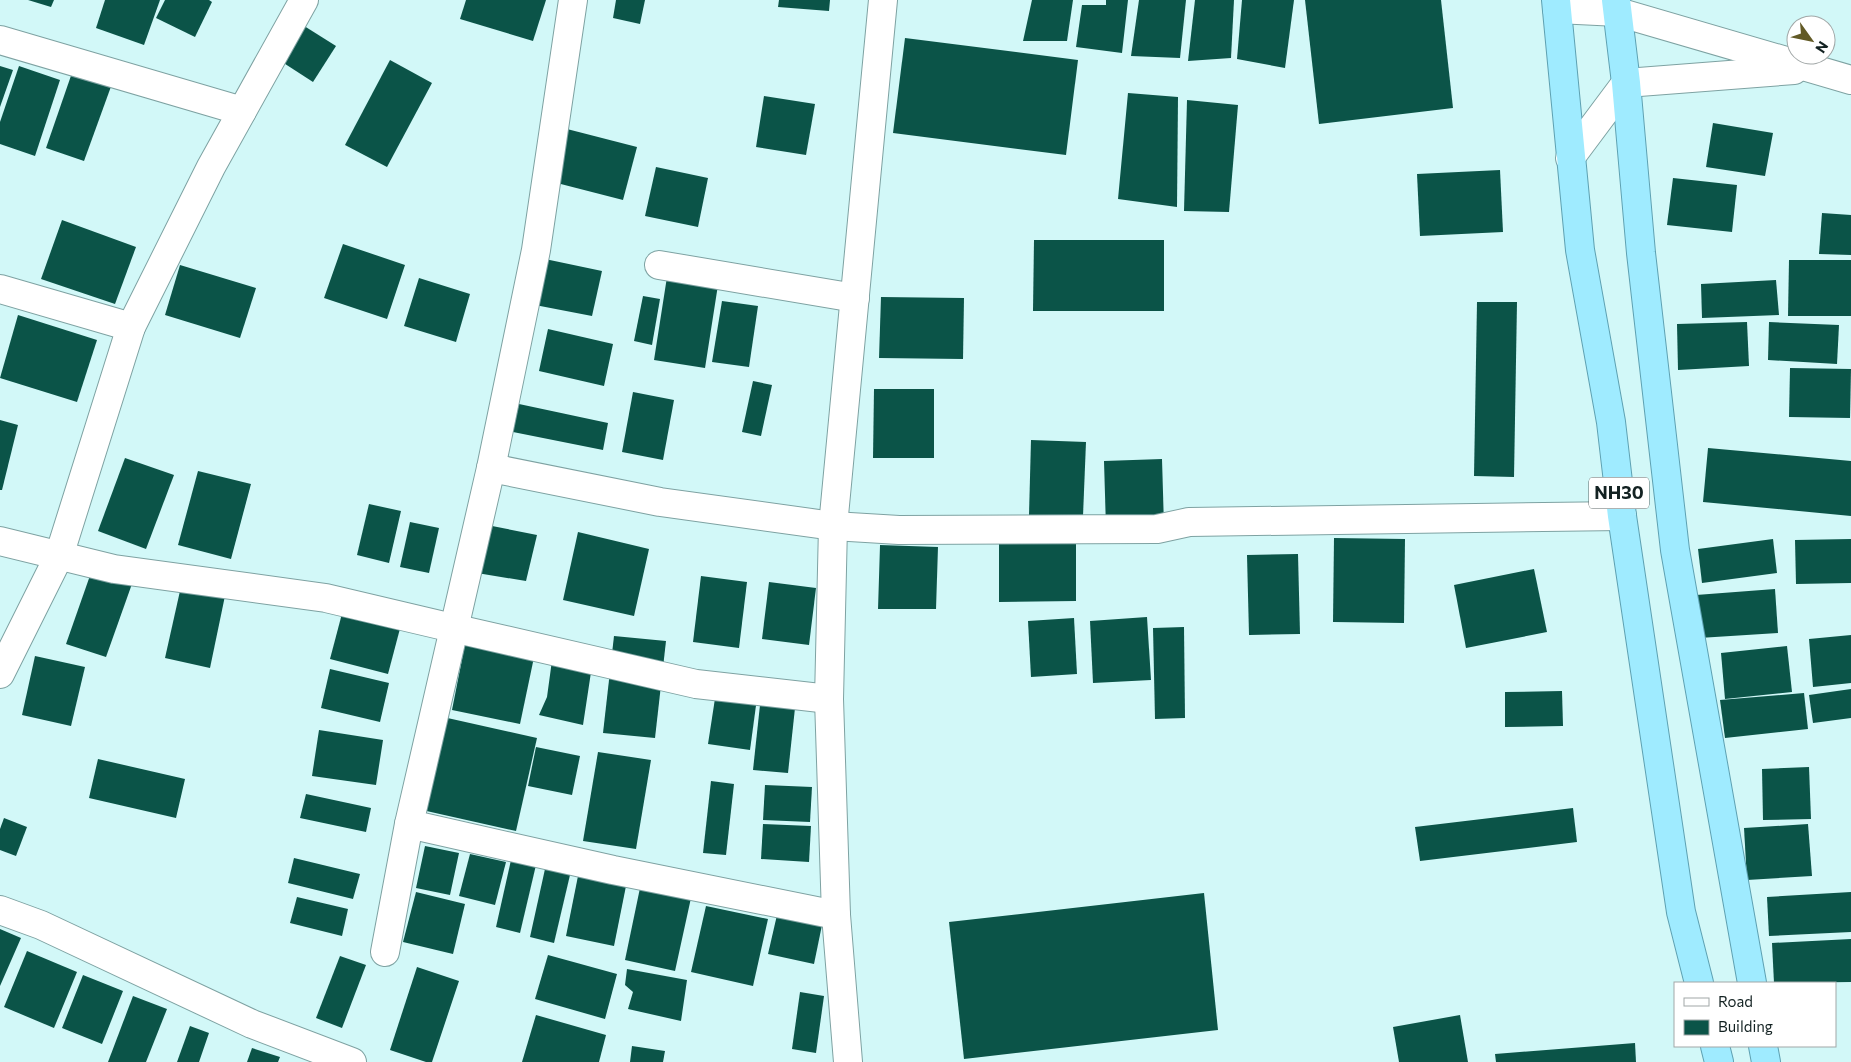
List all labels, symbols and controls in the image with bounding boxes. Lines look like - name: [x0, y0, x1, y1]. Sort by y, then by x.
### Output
- north arrow: [1786, 15, 1836, 65]
- text: N: [1812, 38, 1832, 56]
- road number: NH30: [1589, 478, 1649, 508]
- legend: [1674, 982, 1836, 1047]
- text: Road: [1718, 992, 1753, 1010]
- text: Building: [1718, 1017, 1773, 1035]

